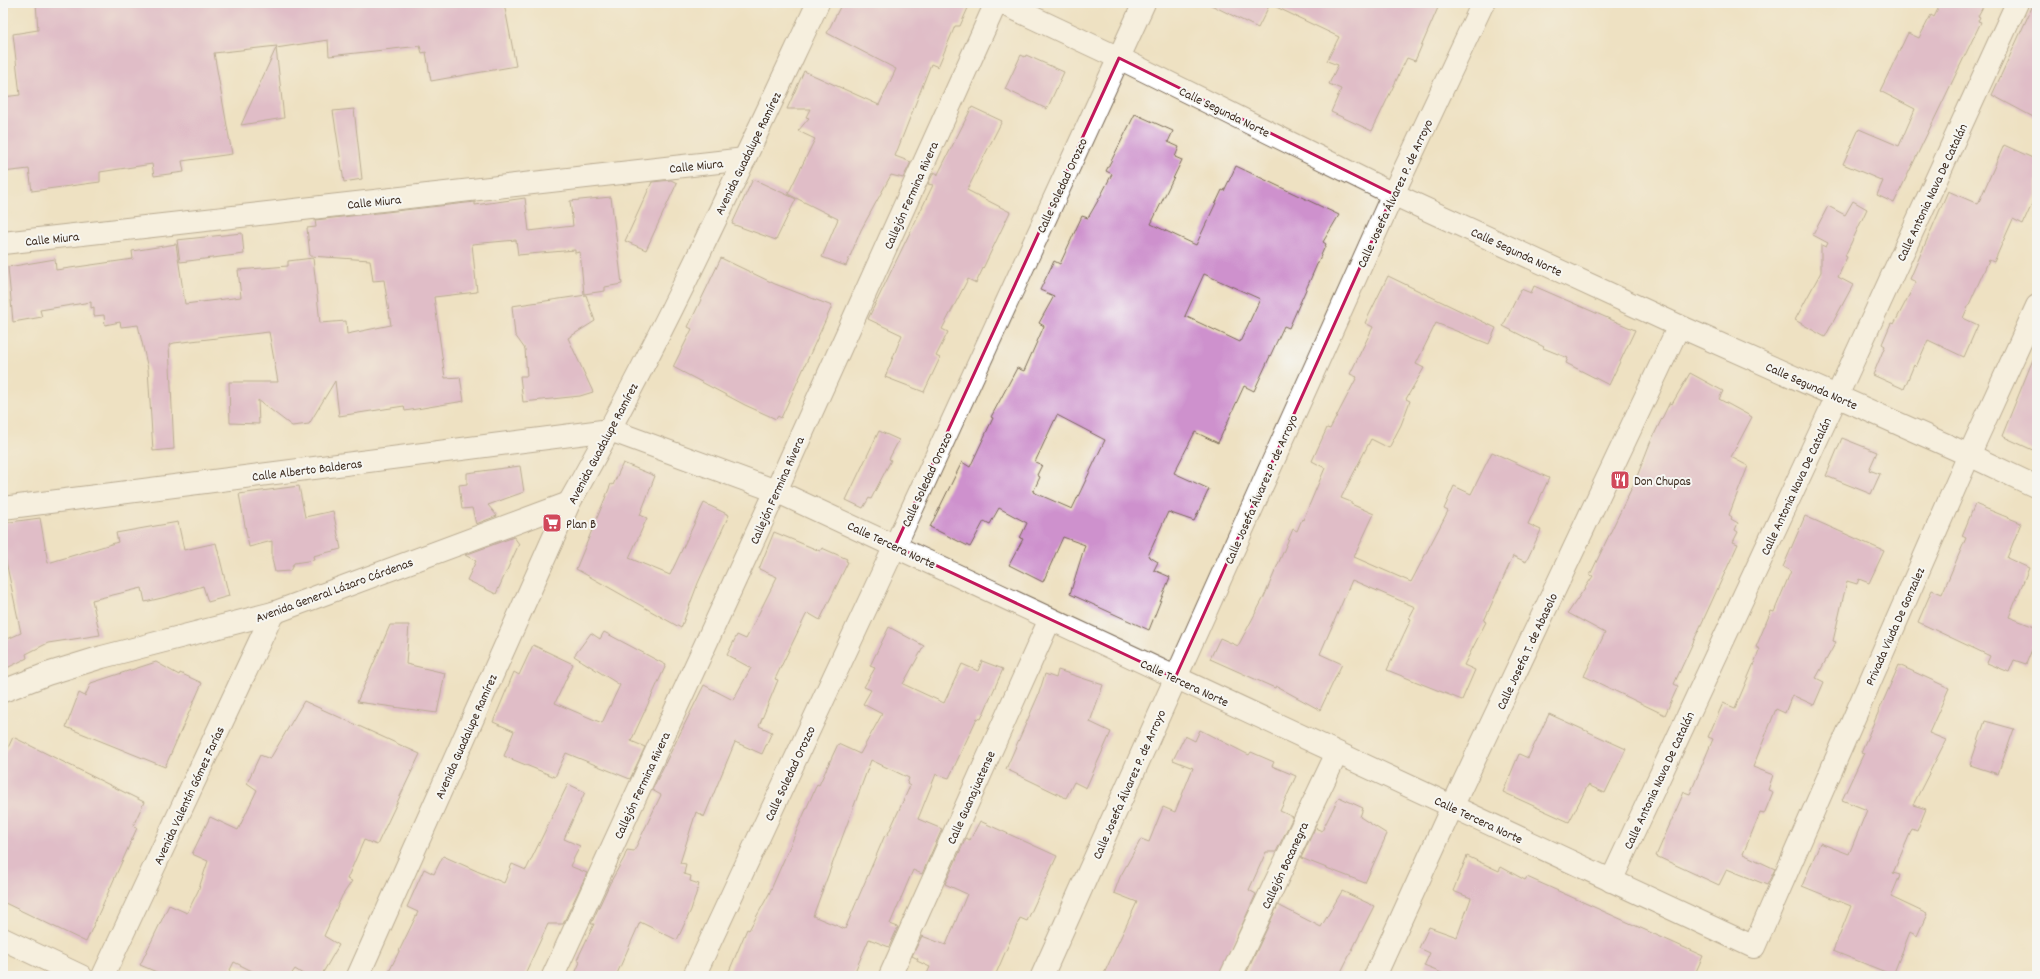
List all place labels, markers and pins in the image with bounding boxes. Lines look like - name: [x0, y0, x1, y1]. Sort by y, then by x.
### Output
- restaurant icon: Don Chupas: [1609, 469, 1631, 491]
- place label: Don Chupas: [1634, 473, 1691, 492]
- supermarket icon: Plan B: [541, 512, 563, 534]
- place label: Plan B: [566, 516, 596, 535]

